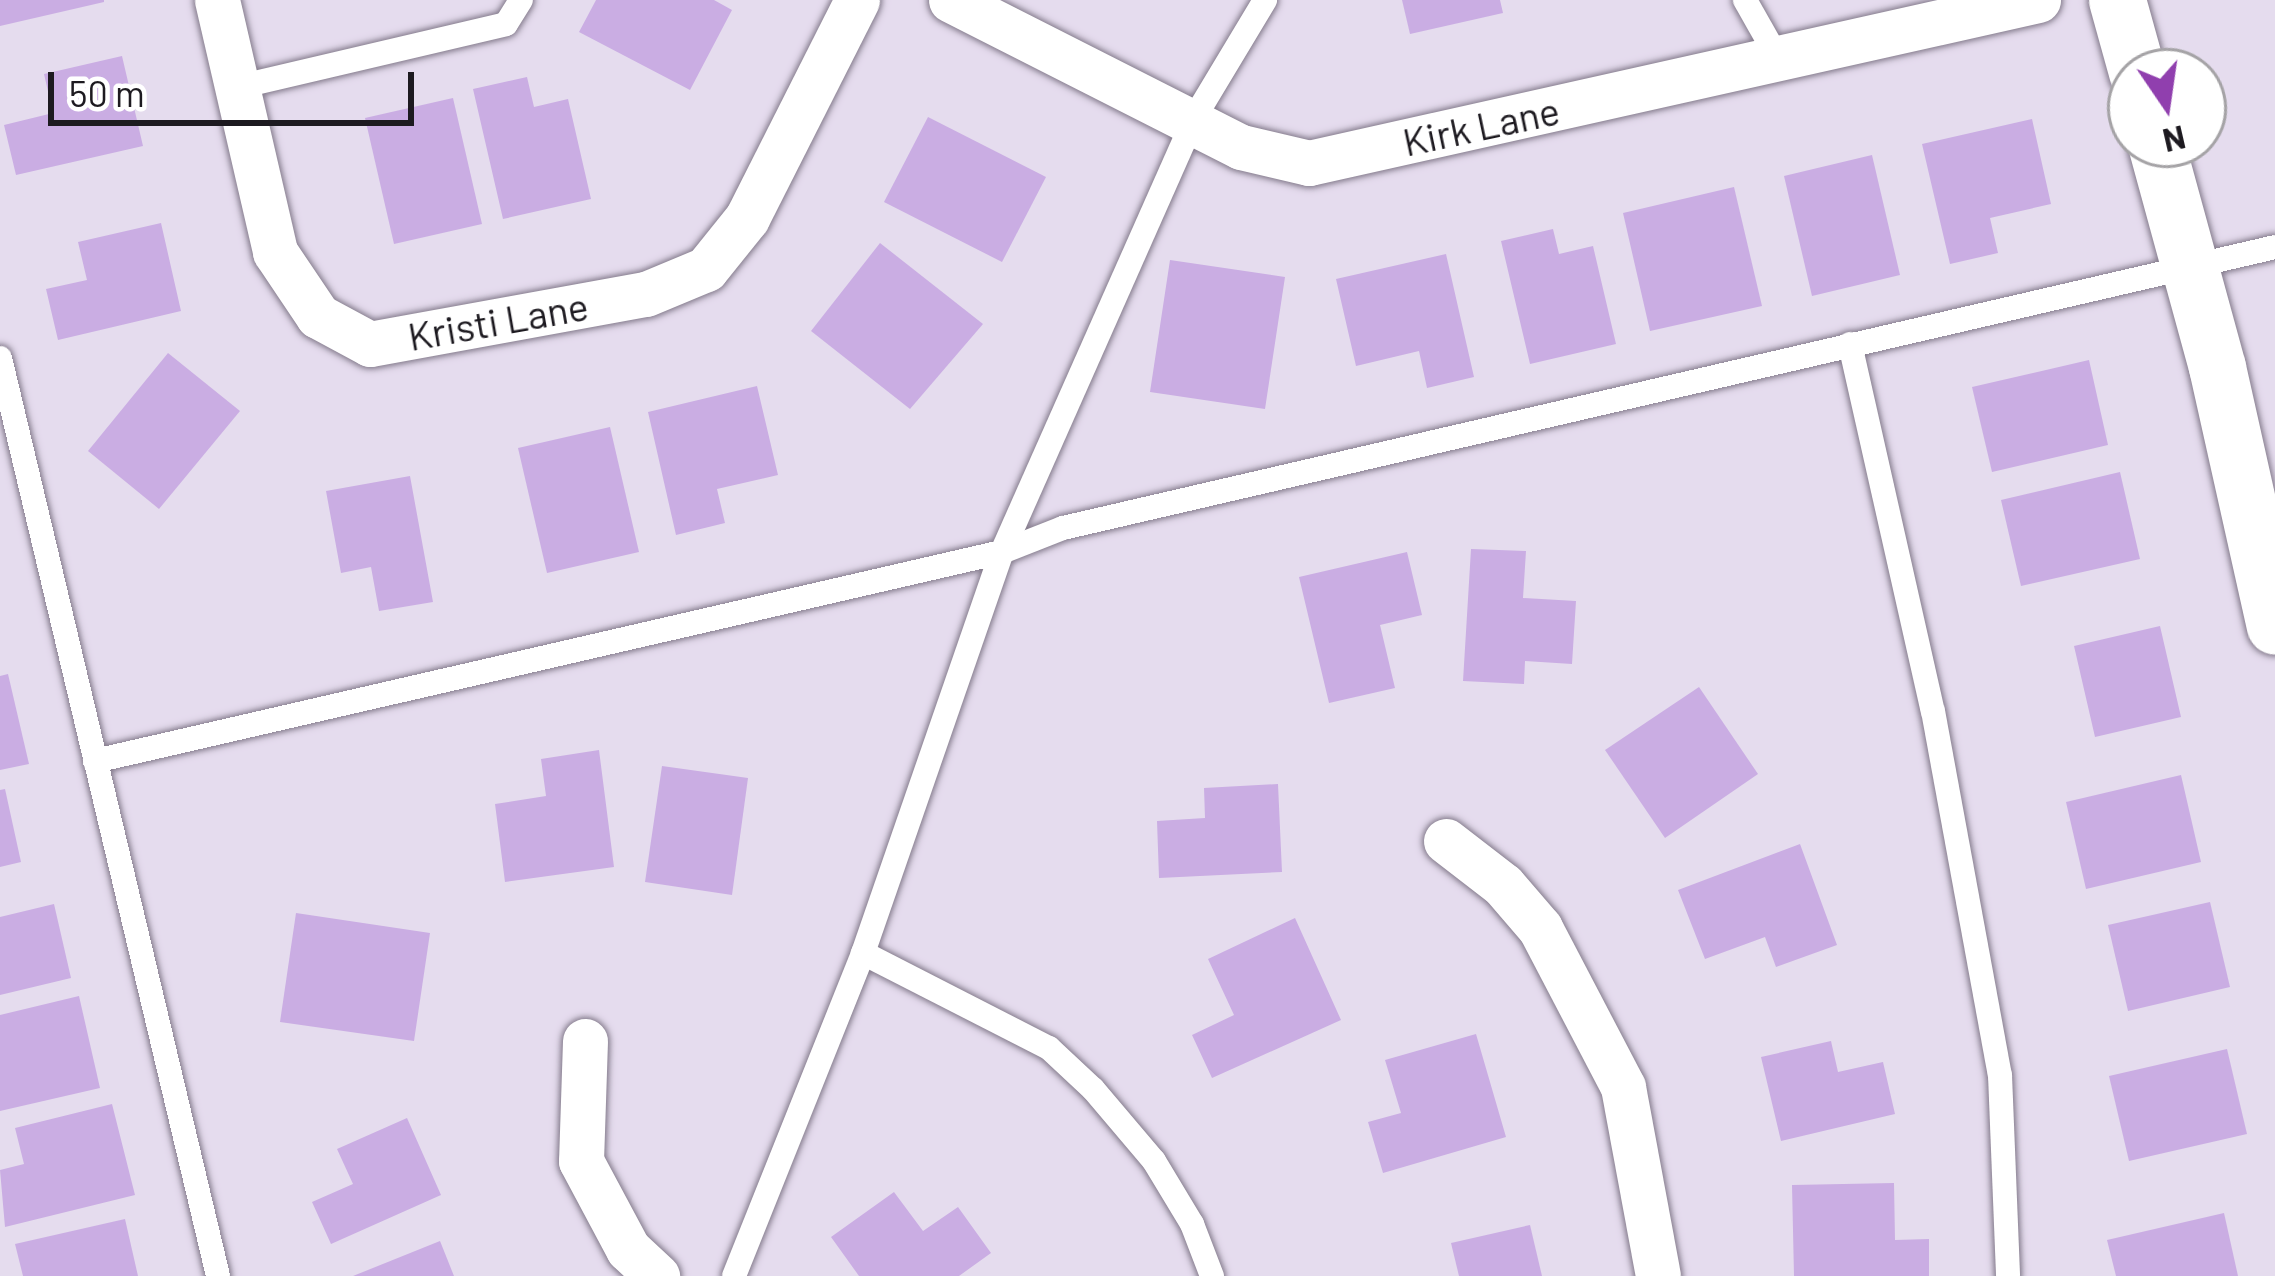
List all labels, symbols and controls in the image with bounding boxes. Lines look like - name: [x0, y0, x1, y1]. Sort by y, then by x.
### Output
- scale bar: [54, 48, 420, 122]
- north arrow: [2107, 48, 2227, 168]
- text: 50 m: [69, 71, 145, 114]
- street label: Kirk Lane: [1398, 87, 1564, 165]
- text: N: [2159, 118, 2190, 162]
- street label: Kristi Lane: [404, 282, 592, 360]

